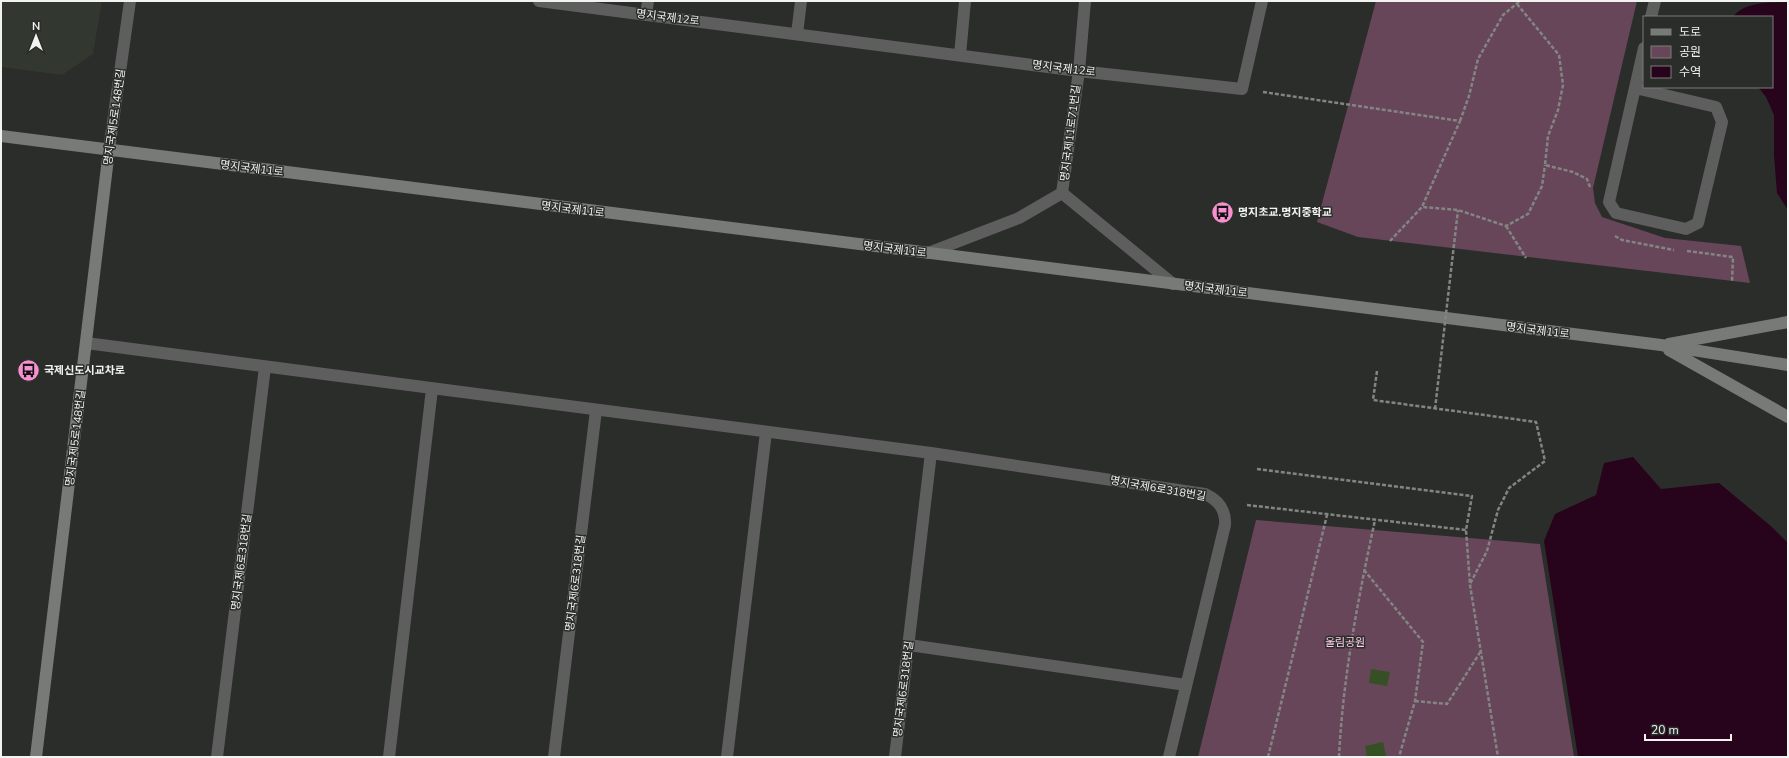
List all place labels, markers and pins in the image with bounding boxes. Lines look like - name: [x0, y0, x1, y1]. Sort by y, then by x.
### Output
- bus stop icon: 명지초교.명지중학교: [1210, 199, 1236, 225]
- place label: 명지초교.명지중학교: [1238, 205, 1332, 220]
- bus stop icon: 국제신도시교차로: [15, 357, 41, 383]
- place label: 국제신도시교차로: [44, 363, 125, 378]

